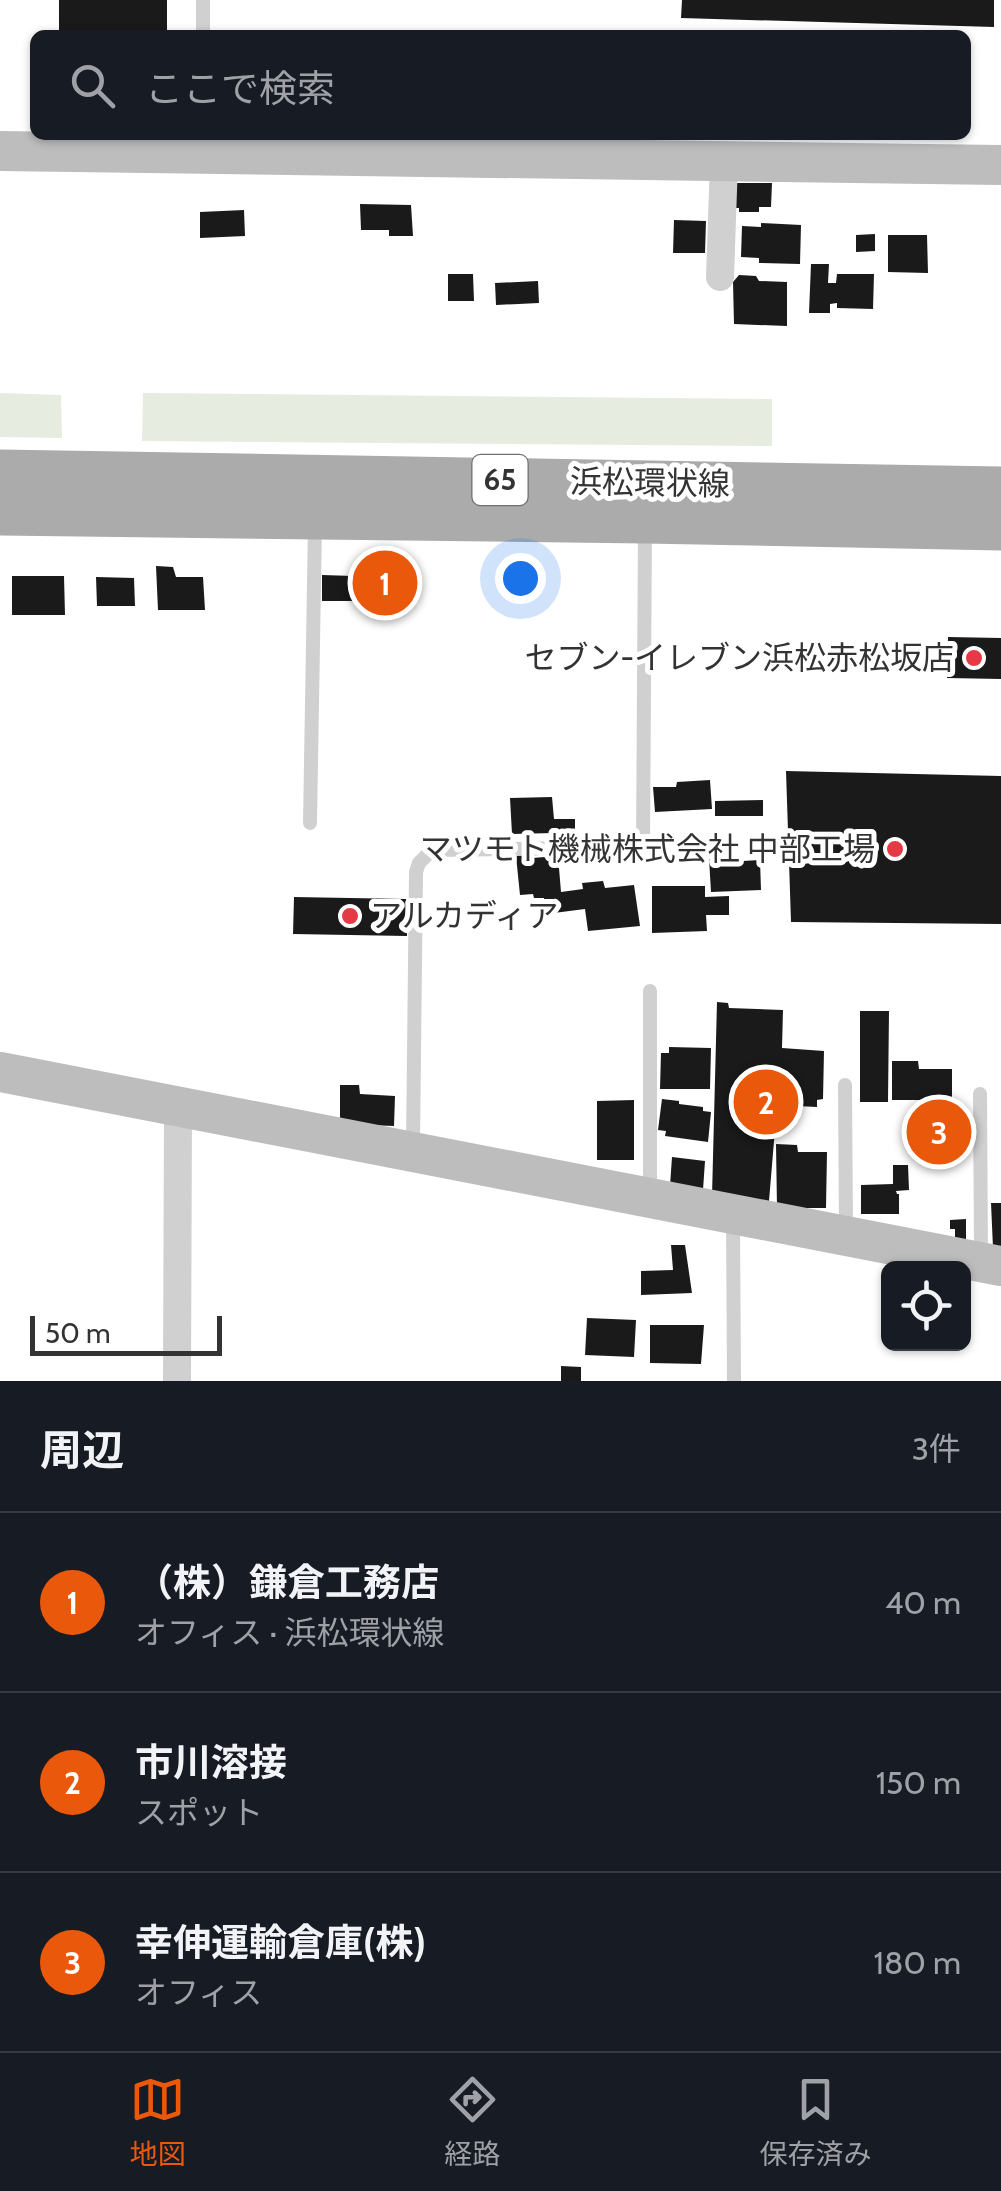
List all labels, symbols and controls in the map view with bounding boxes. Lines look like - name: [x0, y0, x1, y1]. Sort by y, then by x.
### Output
- search box: [30, 30, 971, 140]
- icon: search: [65, 58, 120, 113]
- text: ここで検索: [145, 65, 335, 112]
- road number: 65: [472, 455, 528, 505]
- street label: 浜松環状線: [570, 462, 730, 503]
- pin: 1: [352, 546, 418, 620]
- your location: [495, 553, 546, 604]
- place label: セブン-イレブン浜松赤松坂店: [524, 638, 954, 677]
- marker: セブン-イレブン浜松赤松坂店: [963, 647, 985, 669]
- place label: マツモト機械株式会社 中部工場: [420, 829, 875, 868]
- marker: マツモト機械株式会社 中部工場: [884, 838, 906, 860]
- place label: アルカディア: [370, 896, 558, 935]
- marker: アルカディア: [339, 905, 361, 927]
- pin: 2: [734, 1064, 798, 1140]
- pin: 3: [906, 1094, 972, 1170]
- map controls: [881, 1261, 971, 1351]
- button: locate: [881, 1261, 971, 1351]
- scale bar: [30, 1311, 222, 1356]
- text: 50 m: [45, 1316, 111, 1350]
- text: 周辺: [40, 1424, 124, 1476]
- text: 3件: [912, 1429, 961, 1468]
- text: （株）鎌倉工務店: [135, 1559, 439, 1606]
- text: 1: [67, 1583, 78, 1622]
- text: 40 m: [885, 1583, 961, 1622]
- text: オフィス · 浜松環状線: [135, 1613, 444, 1652]
- text: 市川溶接: [135, 1739, 287, 1786]
- text: 2: [64, 1763, 81, 1802]
- text: 150 m: [876, 1763, 961, 1802]
- text: スポット: [135, 1793, 263, 1832]
- text: 幸伸運輸倉庫(株): [135, 1919, 426, 1966]
- text: 3: [64, 1943, 81, 1982]
- text: 180 m: [874, 1943, 961, 1982]
- text: オフィス: [135, 1973, 262, 2012]
- tab: 地図: [129, 2072, 186, 2172]
- tab: 経路: [444, 2072, 501, 2172]
- tab: 保存済み: [759, 2072, 872, 2172]

